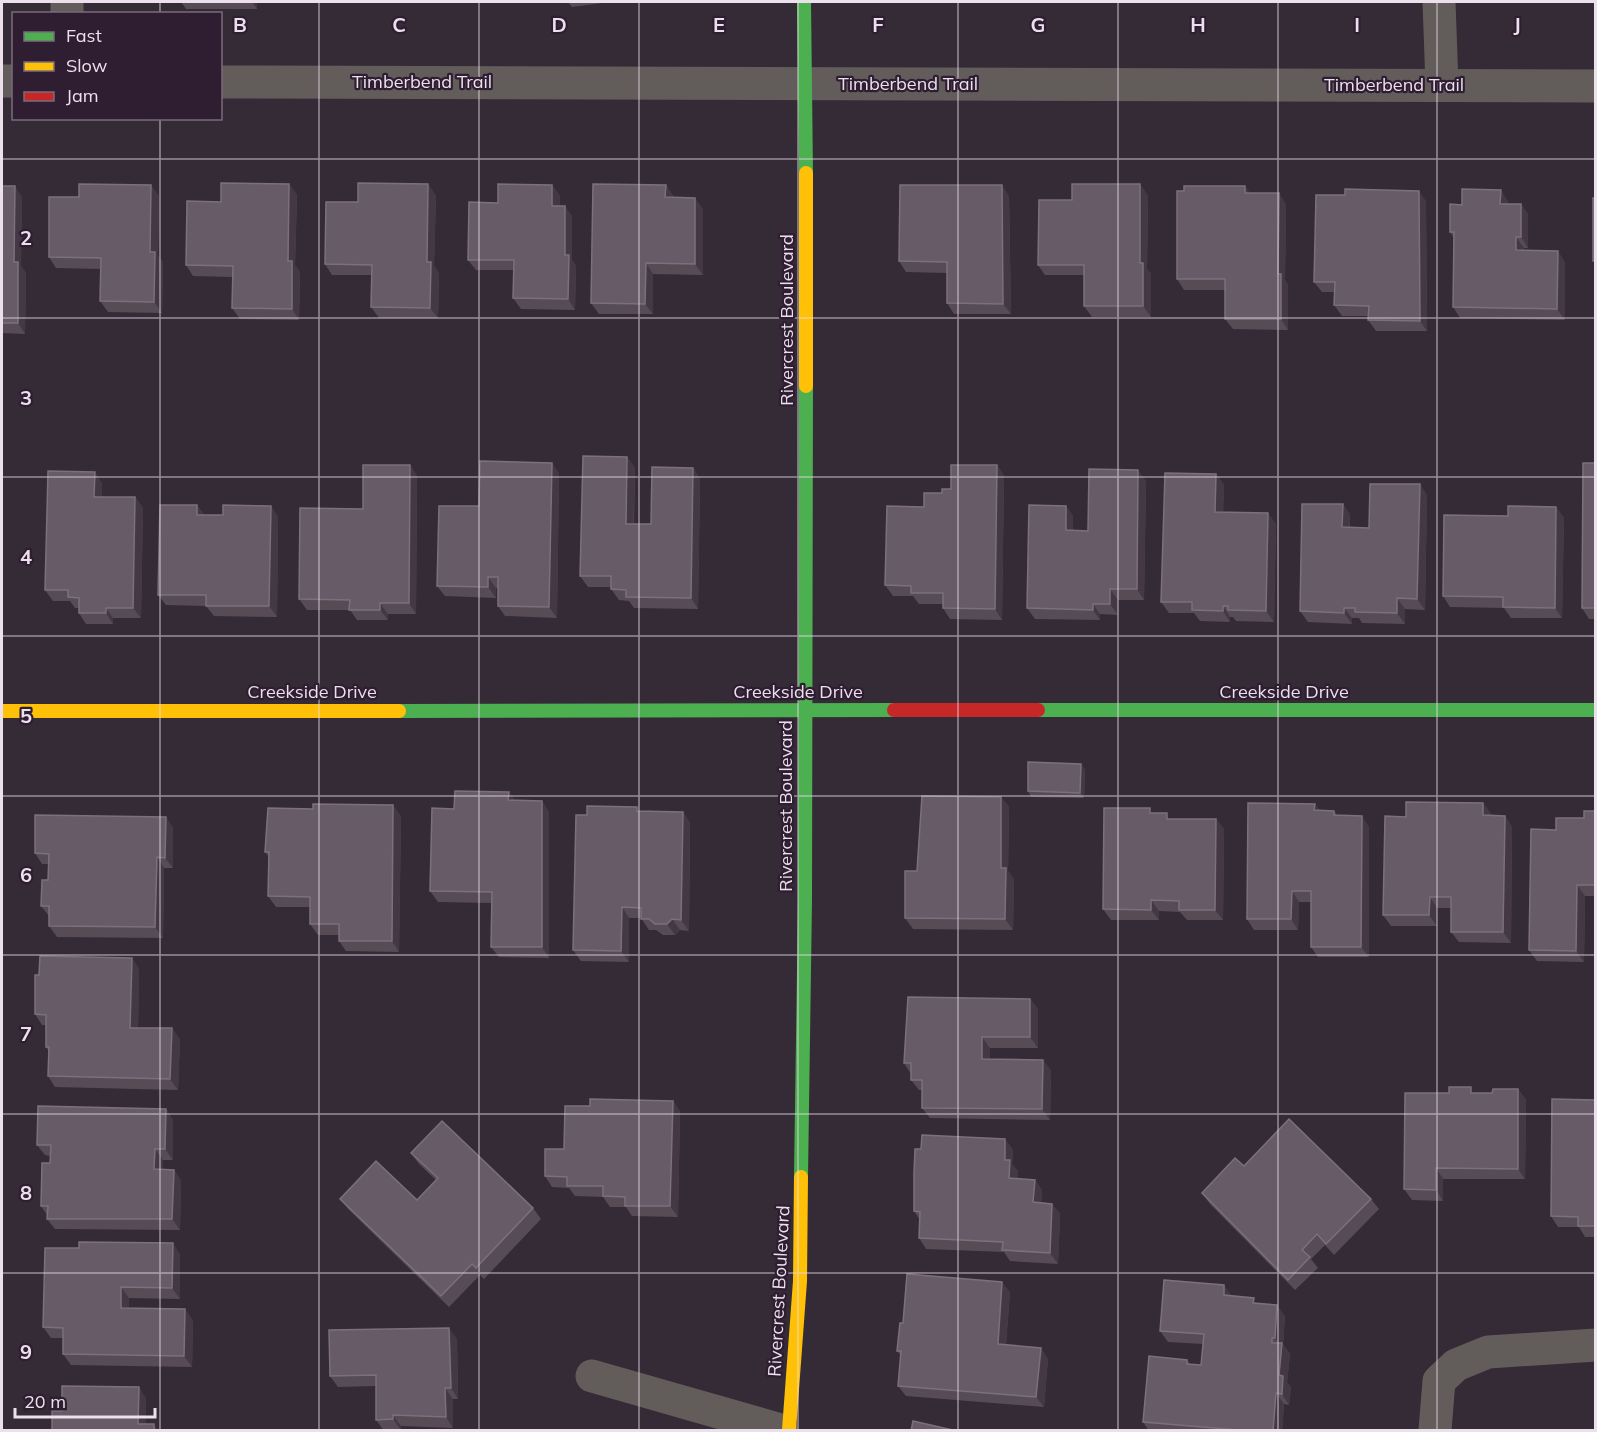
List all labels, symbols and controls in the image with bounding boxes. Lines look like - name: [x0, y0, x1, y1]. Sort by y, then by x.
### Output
- legend: [12, 12, 222, 120]
- text: B: [233, 12, 247, 37]
- text: C: [392, 12, 406, 37]
- text: D: [551, 12, 567, 37]
- text: E: [713, 12, 725, 37]
- text: F: [872, 12, 884, 37]
- text: G: [1031, 12, 1045, 37]
- text: H: [1190, 12, 1206, 37]
- text: I: [1354, 12, 1360, 37]
- text: J: [1513, 12, 1521, 37]
- text: Fast: [66, 24, 102, 47]
- text: Slow: [66, 54, 108, 77]
- street label: Timberbend Trail: [352, 70, 492, 93]
- street label: Timberbend Trail: [838, 72, 978, 95]
- street label: Timberbend Trail: [1324, 73, 1464, 96]
- text: Jam: [66, 84, 99, 107]
- text: 2: [20, 225, 32, 250]
- street label: Rivercrest Boulevard: [775, 234, 798, 406]
- text: 3: [20, 385, 32, 410]
- text: 4: [20, 544, 32, 569]
- street label: Creekside Drive: [247, 680, 377, 703]
- street label: Creekside Drive: [733, 680, 863, 703]
- street label: Creekside Drive: [1219, 680, 1349, 703]
- text: 5: [20, 703, 32, 728]
- street label: Rivercrest Boulevard: [774, 720, 797, 892]
- text: 6: [20, 862, 32, 887]
- text: 7: [20, 1021, 32, 1046]
- text: 8: [20, 1180, 32, 1205]
- street label: Rivercrest Boulevard: [763, 1205, 794, 1377]
- text: 9: [20, 1339, 32, 1364]
- scale bar: [15, 1381, 154, 1419]
- text: 20 m: [24, 1390, 66, 1413]

